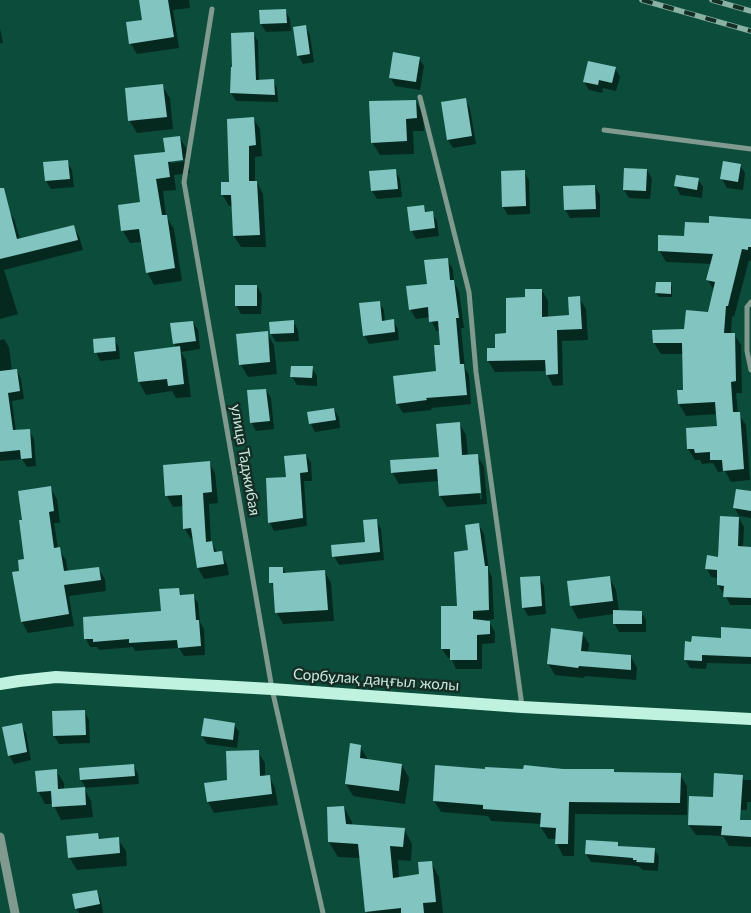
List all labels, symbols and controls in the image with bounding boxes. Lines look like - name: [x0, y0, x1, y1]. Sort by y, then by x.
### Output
- street label: улица Таджибая: [226, 403, 264, 517]
- street label: Сорбұлақ даңғыл жолы: [292, 665, 460, 695]

